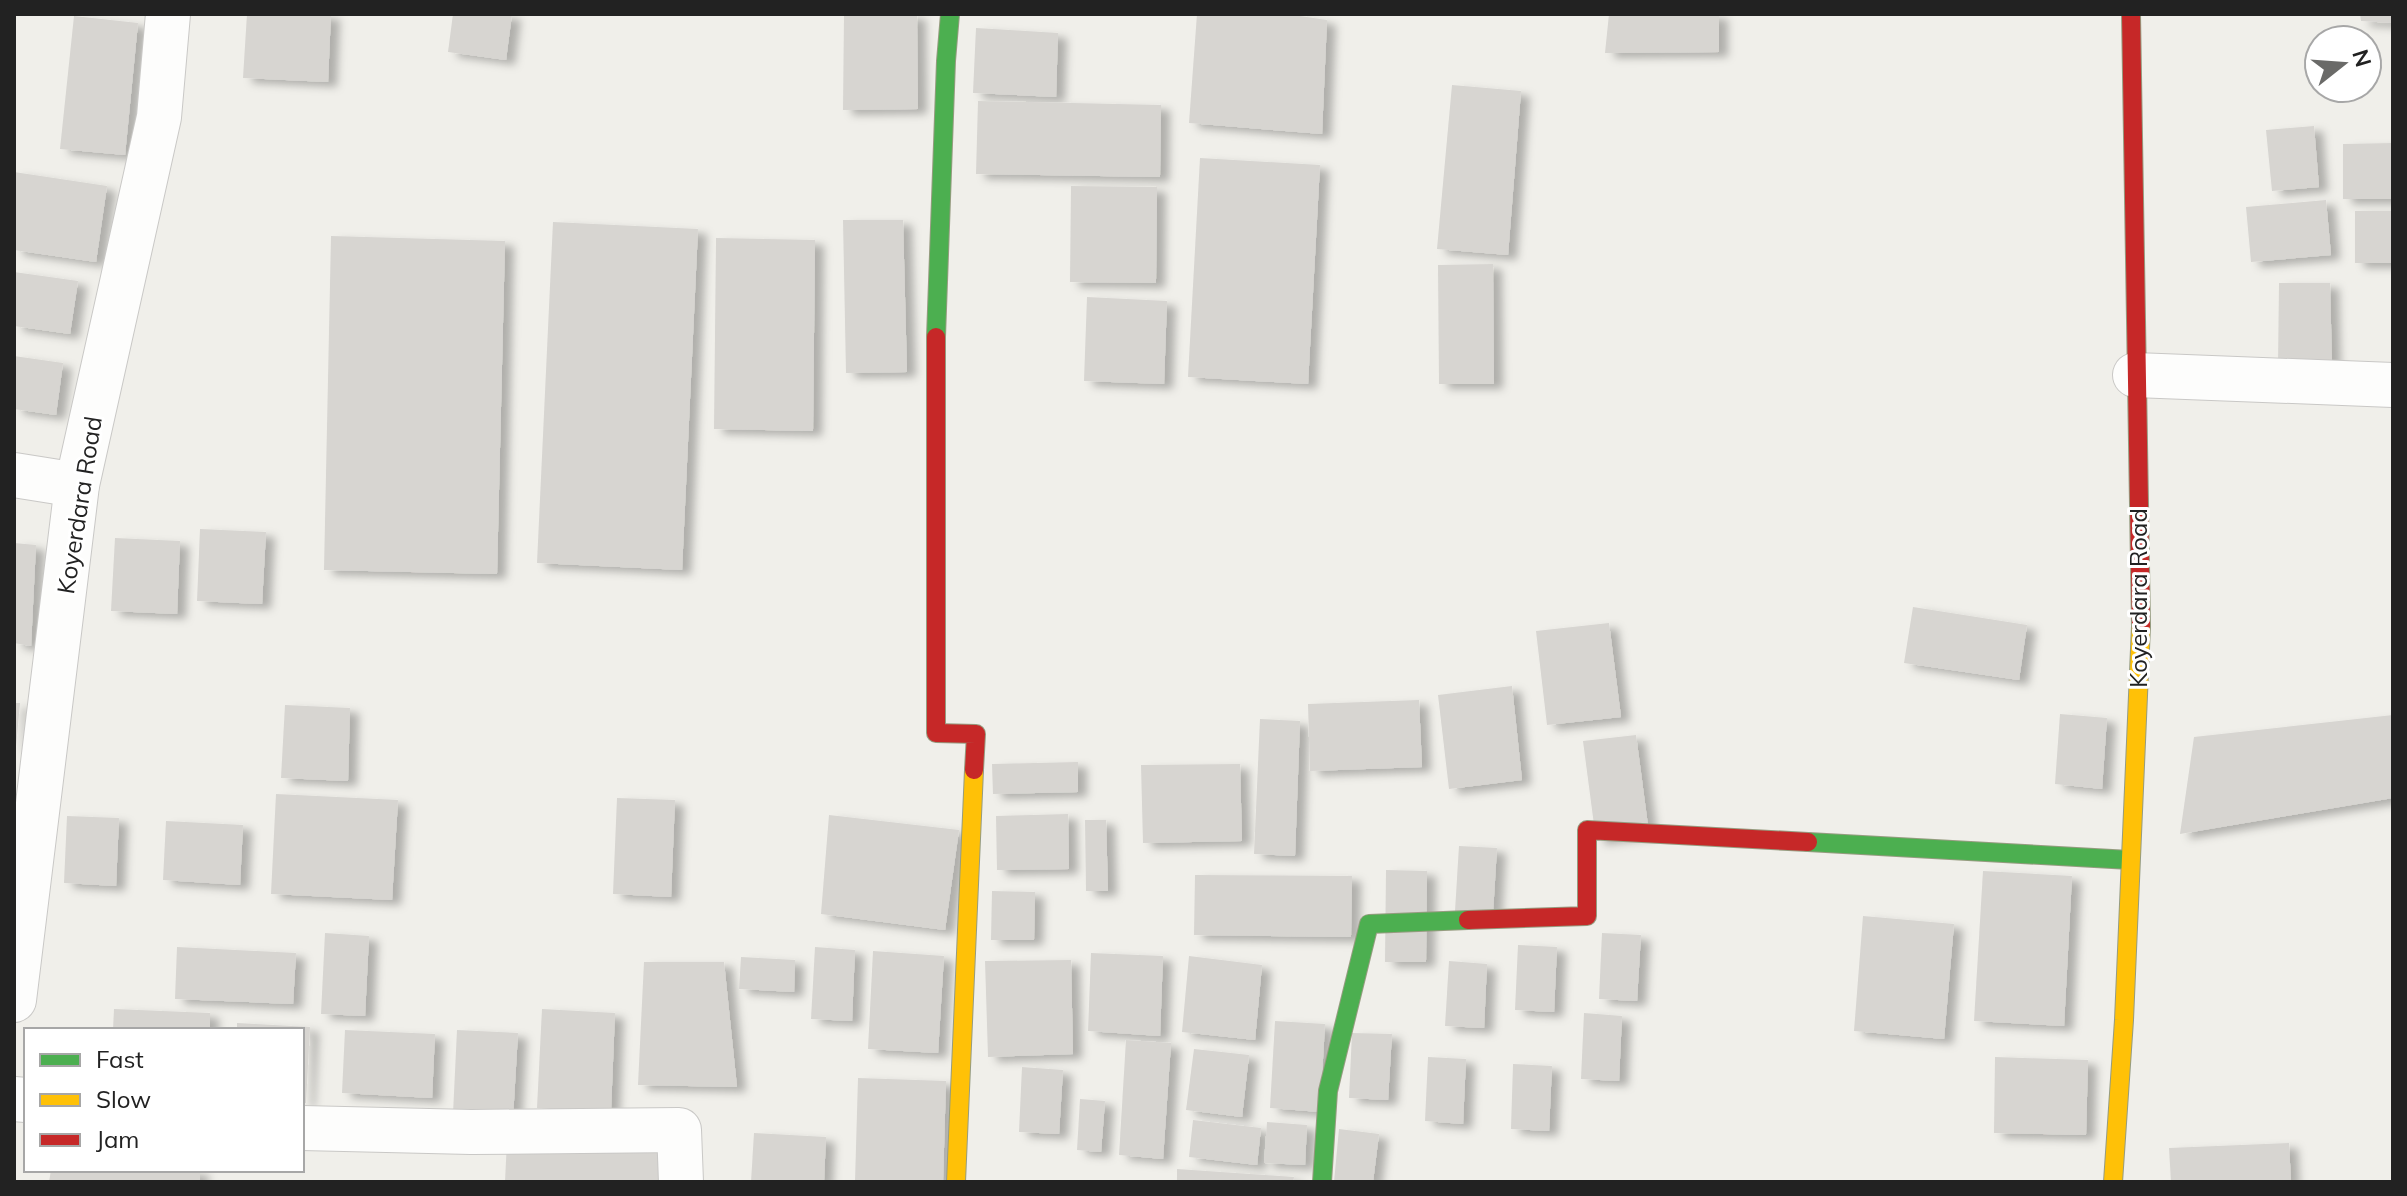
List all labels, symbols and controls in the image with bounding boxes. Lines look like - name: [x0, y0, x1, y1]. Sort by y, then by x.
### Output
- north arrow: [2303, 24, 2383, 104]
- text: N: [2346, 46, 2378, 70]
- street label: Koyerdara Road: [50, 414, 108, 596]
- street label: Koyerdara Road: [2123, 508, 2153, 688]
- legend: [24, 1028, 304, 1172]
- text: Fast: [96, 1044, 144, 1074]
- text: Slow: [96, 1084, 151, 1114]
- text: Jam: [96, 1124, 139, 1154]

